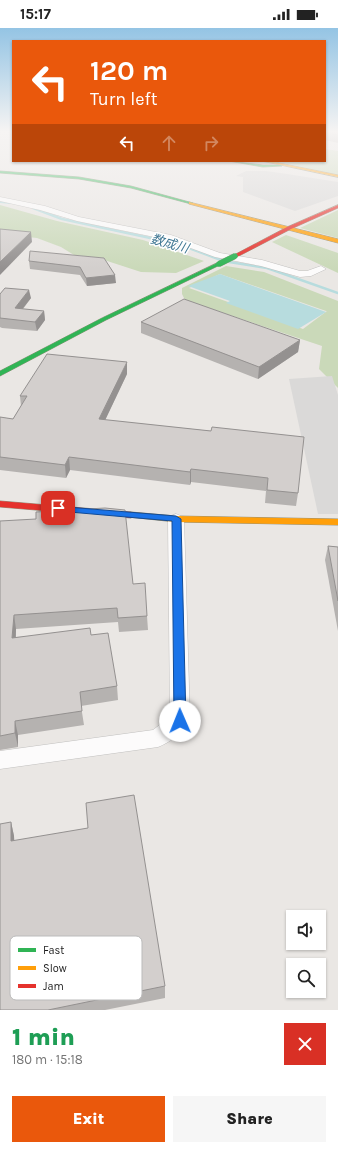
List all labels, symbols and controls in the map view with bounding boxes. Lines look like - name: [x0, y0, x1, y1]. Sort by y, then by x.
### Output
- text: 15:17: [20, 5, 51, 23]
- text: 120 m: [90, 54, 168, 87]
- icon: left: [24, 56, 76, 108]
- text: Turn left: [90, 88, 158, 110]
- icon: left: [116, 132, 138, 154]
- icon: ahead: [158, 132, 180, 154]
- icon: right: [200, 132, 222, 154]
- water label: 数成川: [149, 231, 193, 257]
- pin: [41, 491, 75, 525]
- icon: arrive: [47, 497, 69, 519]
- position arrow: [159, 700, 201, 742]
- map controls: [286, 910, 326, 998]
- button: sound: [286, 910, 326, 950]
- legend: [10, 936, 142, 1000]
- text: Fast: [43, 944, 64, 957]
- button: search: [286, 958, 326, 998]
- text: Slow: [43, 962, 67, 975]
- text: Jam: [43, 980, 64, 993]
- text: 1 min: [12, 1023, 75, 1051]
- button: close: [284, 1023, 326, 1065]
- text: 180 m · 15:18: [12, 1052, 83, 1067]
- button: Exit: [12, 1096, 165, 1142]
- button: Share: [173, 1096, 326, 1142]

